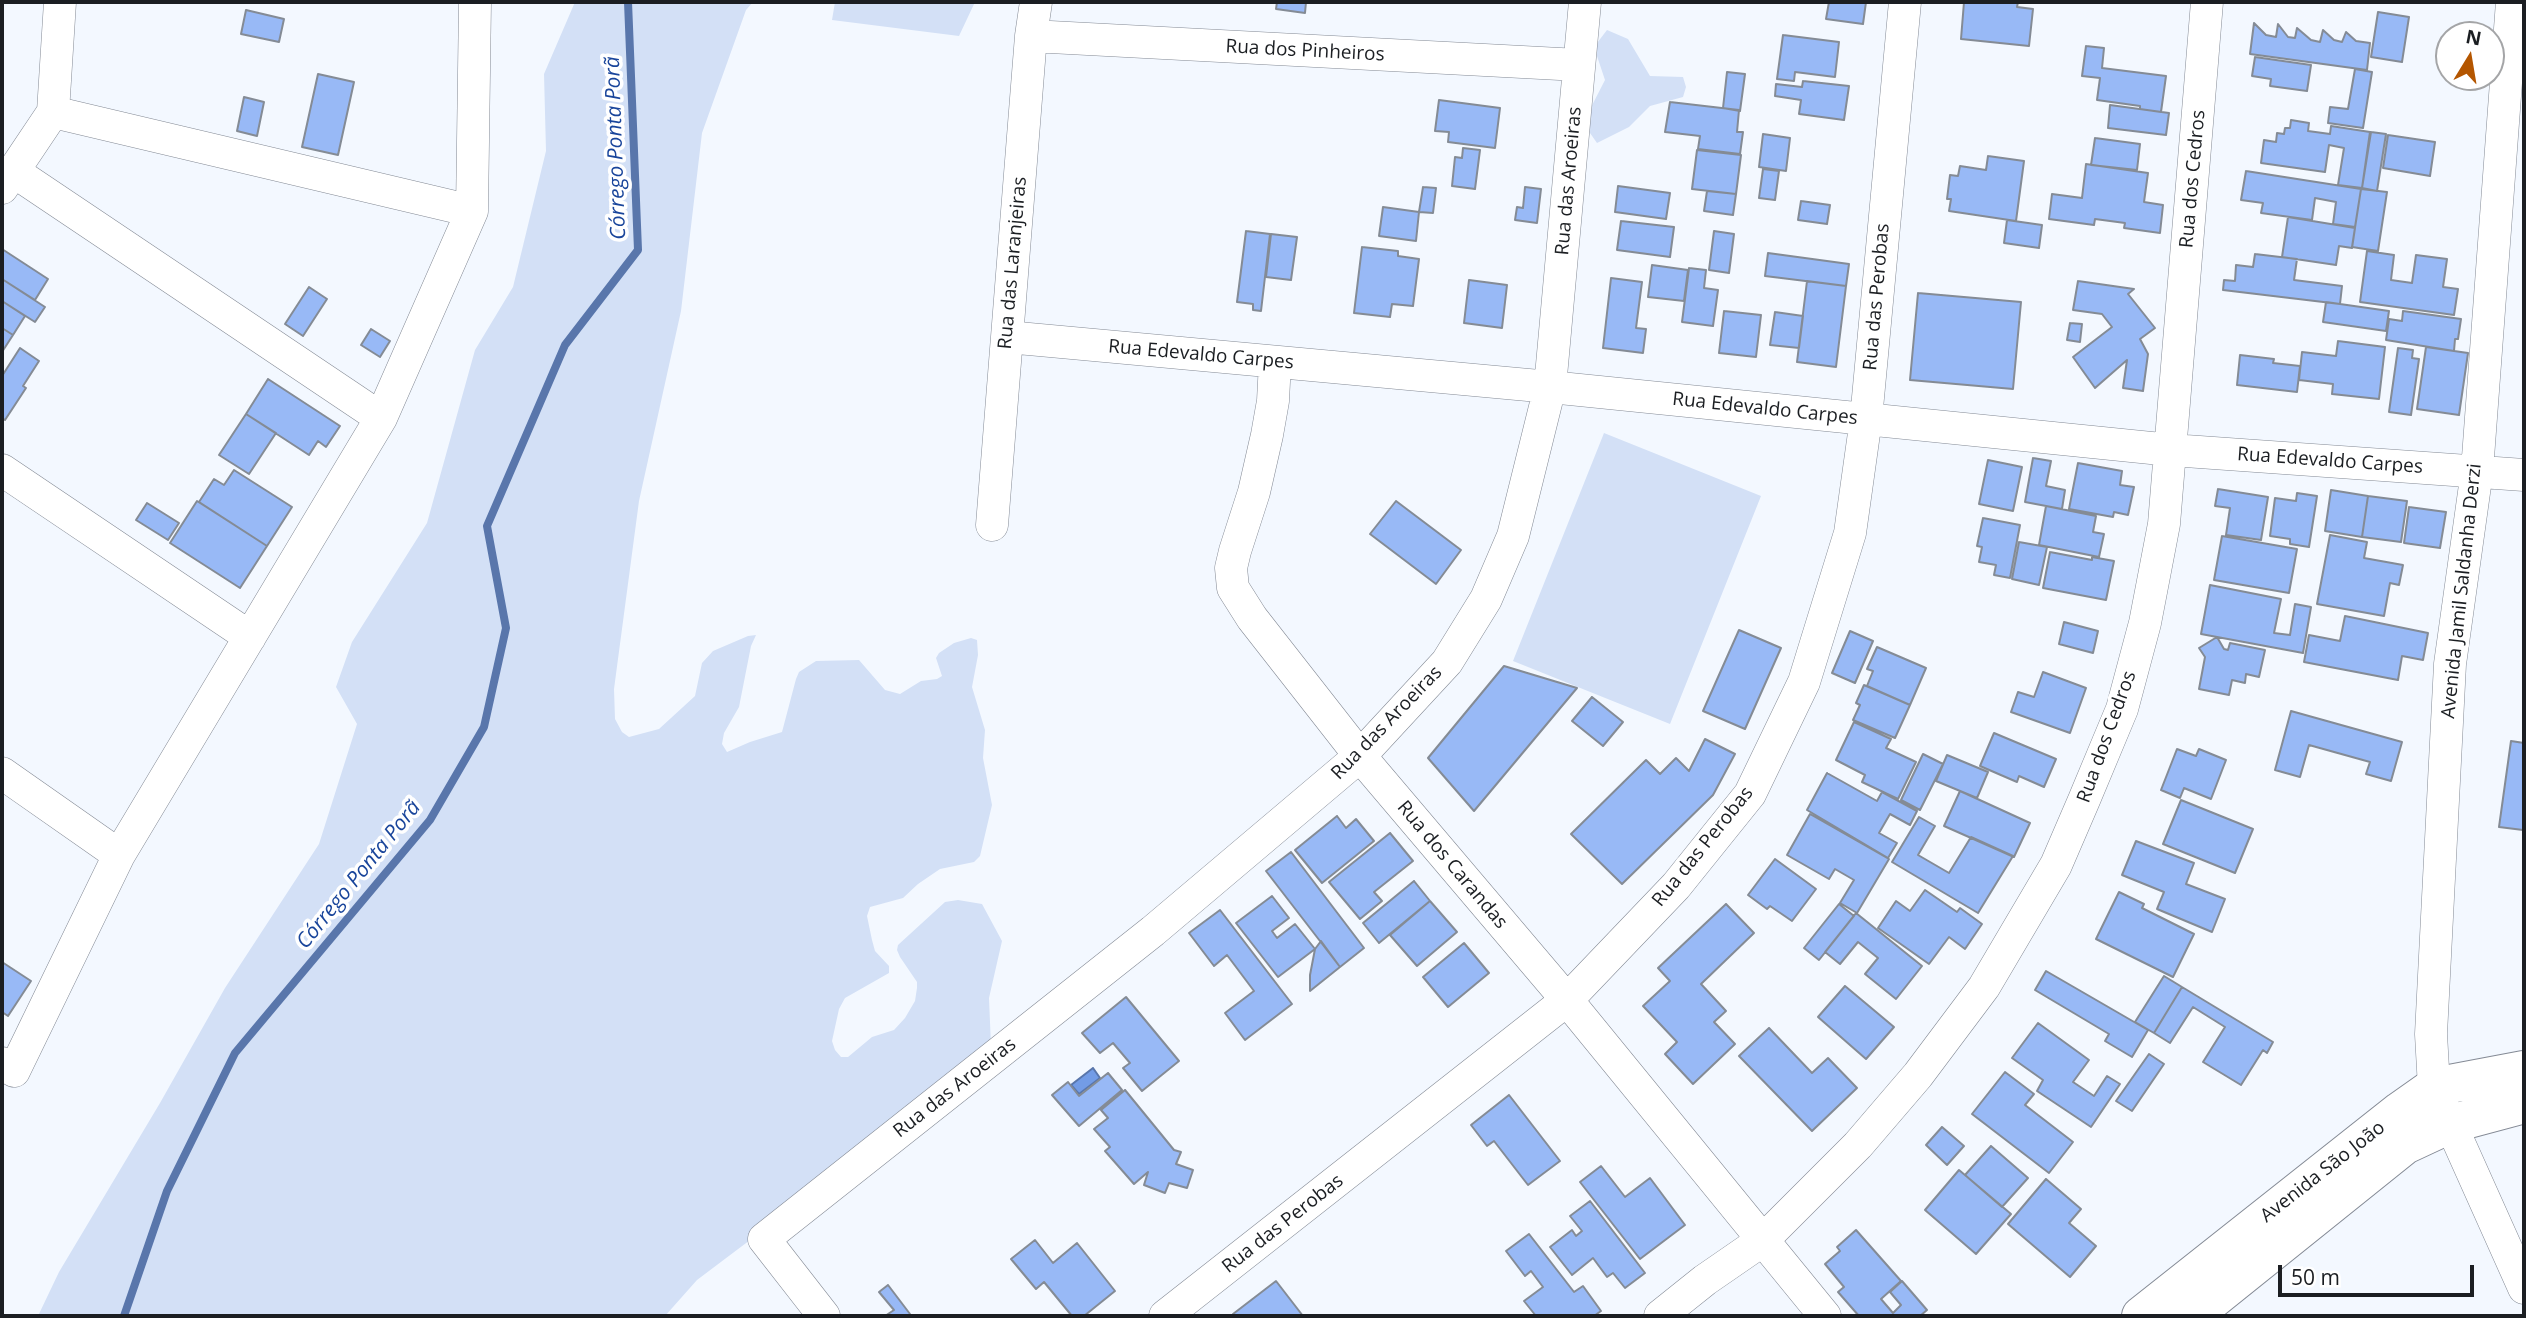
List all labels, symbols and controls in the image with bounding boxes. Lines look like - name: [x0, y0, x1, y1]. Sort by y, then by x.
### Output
- north arrow: [2435, 21, 2505, 91]
- text: N: [2464, 23, 2484, 52]
- street label: Rua dos Pinheiros: [1225, 35, 1385, 67]
- water label: Córrego Ponta Porã: [600, 56, 632, 240]
- street label: Rua das Aroeiras: [1551, 106, 1587, 256]
- street label: Rua dos Cedros: [2176, 109, 2210, 249]
- street label: Rua das Laranjeiras: [994, 176, 1032, 350]
- street label: Rua das Perobas: [1859, 222, 1895, 372]
- street label: Rua Edevaldo Carpes: [1107, 336, 1295, 374]
- street label: Rua Edevaldo Carpes: [1671, 388, 1859, 430]
- street label: Rua Edevaldo Carpes: [2236, 443, 2424, 479]
- street label: Avenida Jamil Saldanha Derzi: [2437, 462, 2487, 720]
- street label: Rua das Aroeiras: [1327, 661, 1447, 785]
- street label: Rua dos Cedros: [2073, 668, 2141, 806]
- street label: Rua das Perobas: [1648, 782, 1758, 912]
- water label: Córrego Ponta Porã: [292, 796, 426, 954]
- street label: Rua dos Carandas: [1392, 797, 1512, 933]
- street label: Rua das Aroeiras: [889, 1033, 1021, 1143]
- street label: Avenida São João: [2256, 1116, 2390, 1228]
- street label: Rua das Perobas: [1218, 1170, 1348, 1278]
- scale bar: [2281, 1252, 2477, 1296]
- text: 50 m: [2291, 1263, 2340, 1291]

